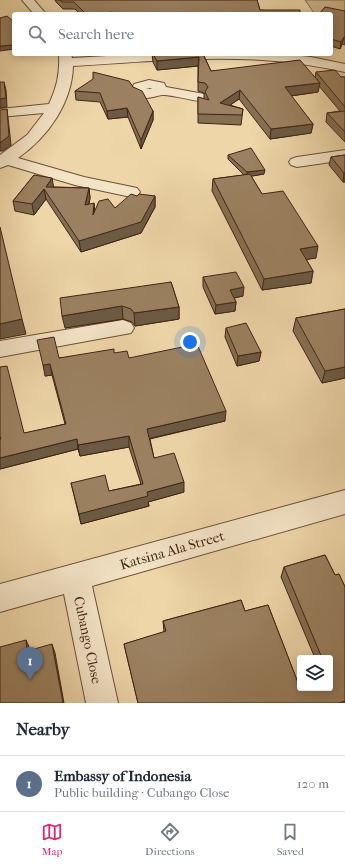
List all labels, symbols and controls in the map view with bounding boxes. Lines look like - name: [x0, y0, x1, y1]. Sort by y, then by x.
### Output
- search box: [12, 12, 333, 56]
- icon: search: [26, 23, 48, 45]
- text: Search here: [58, 25, 134, 43]
- your location: [180, 332, 200, 352]
- street label: Katsina Ala Street: [118, 527, 226, 574]
- street label: Cubango Close: [70, 595, 105, 686]
- pin: 1: [17, 647, 43, 680]
- map controls: [297, 655, 333, 691]
- button: layers: [297, 655, 333, 691]
- text: Nearby: [16, 719, 70, 739]
- text: Embassy of Indonesia: [54, 767, 191, 785]
- text: 1: [27, 776, 31, 791]
- text: 120 m: [297, 776, 329, 791]
- text: Public building · Cubango Close: [54, 785, 230, 800]
- tab: Map: [41, 821, 63, 858]
- tab: Directions: [145, 821, 195, 858]
- tab: Saved: [277, 821, 304, 858]

